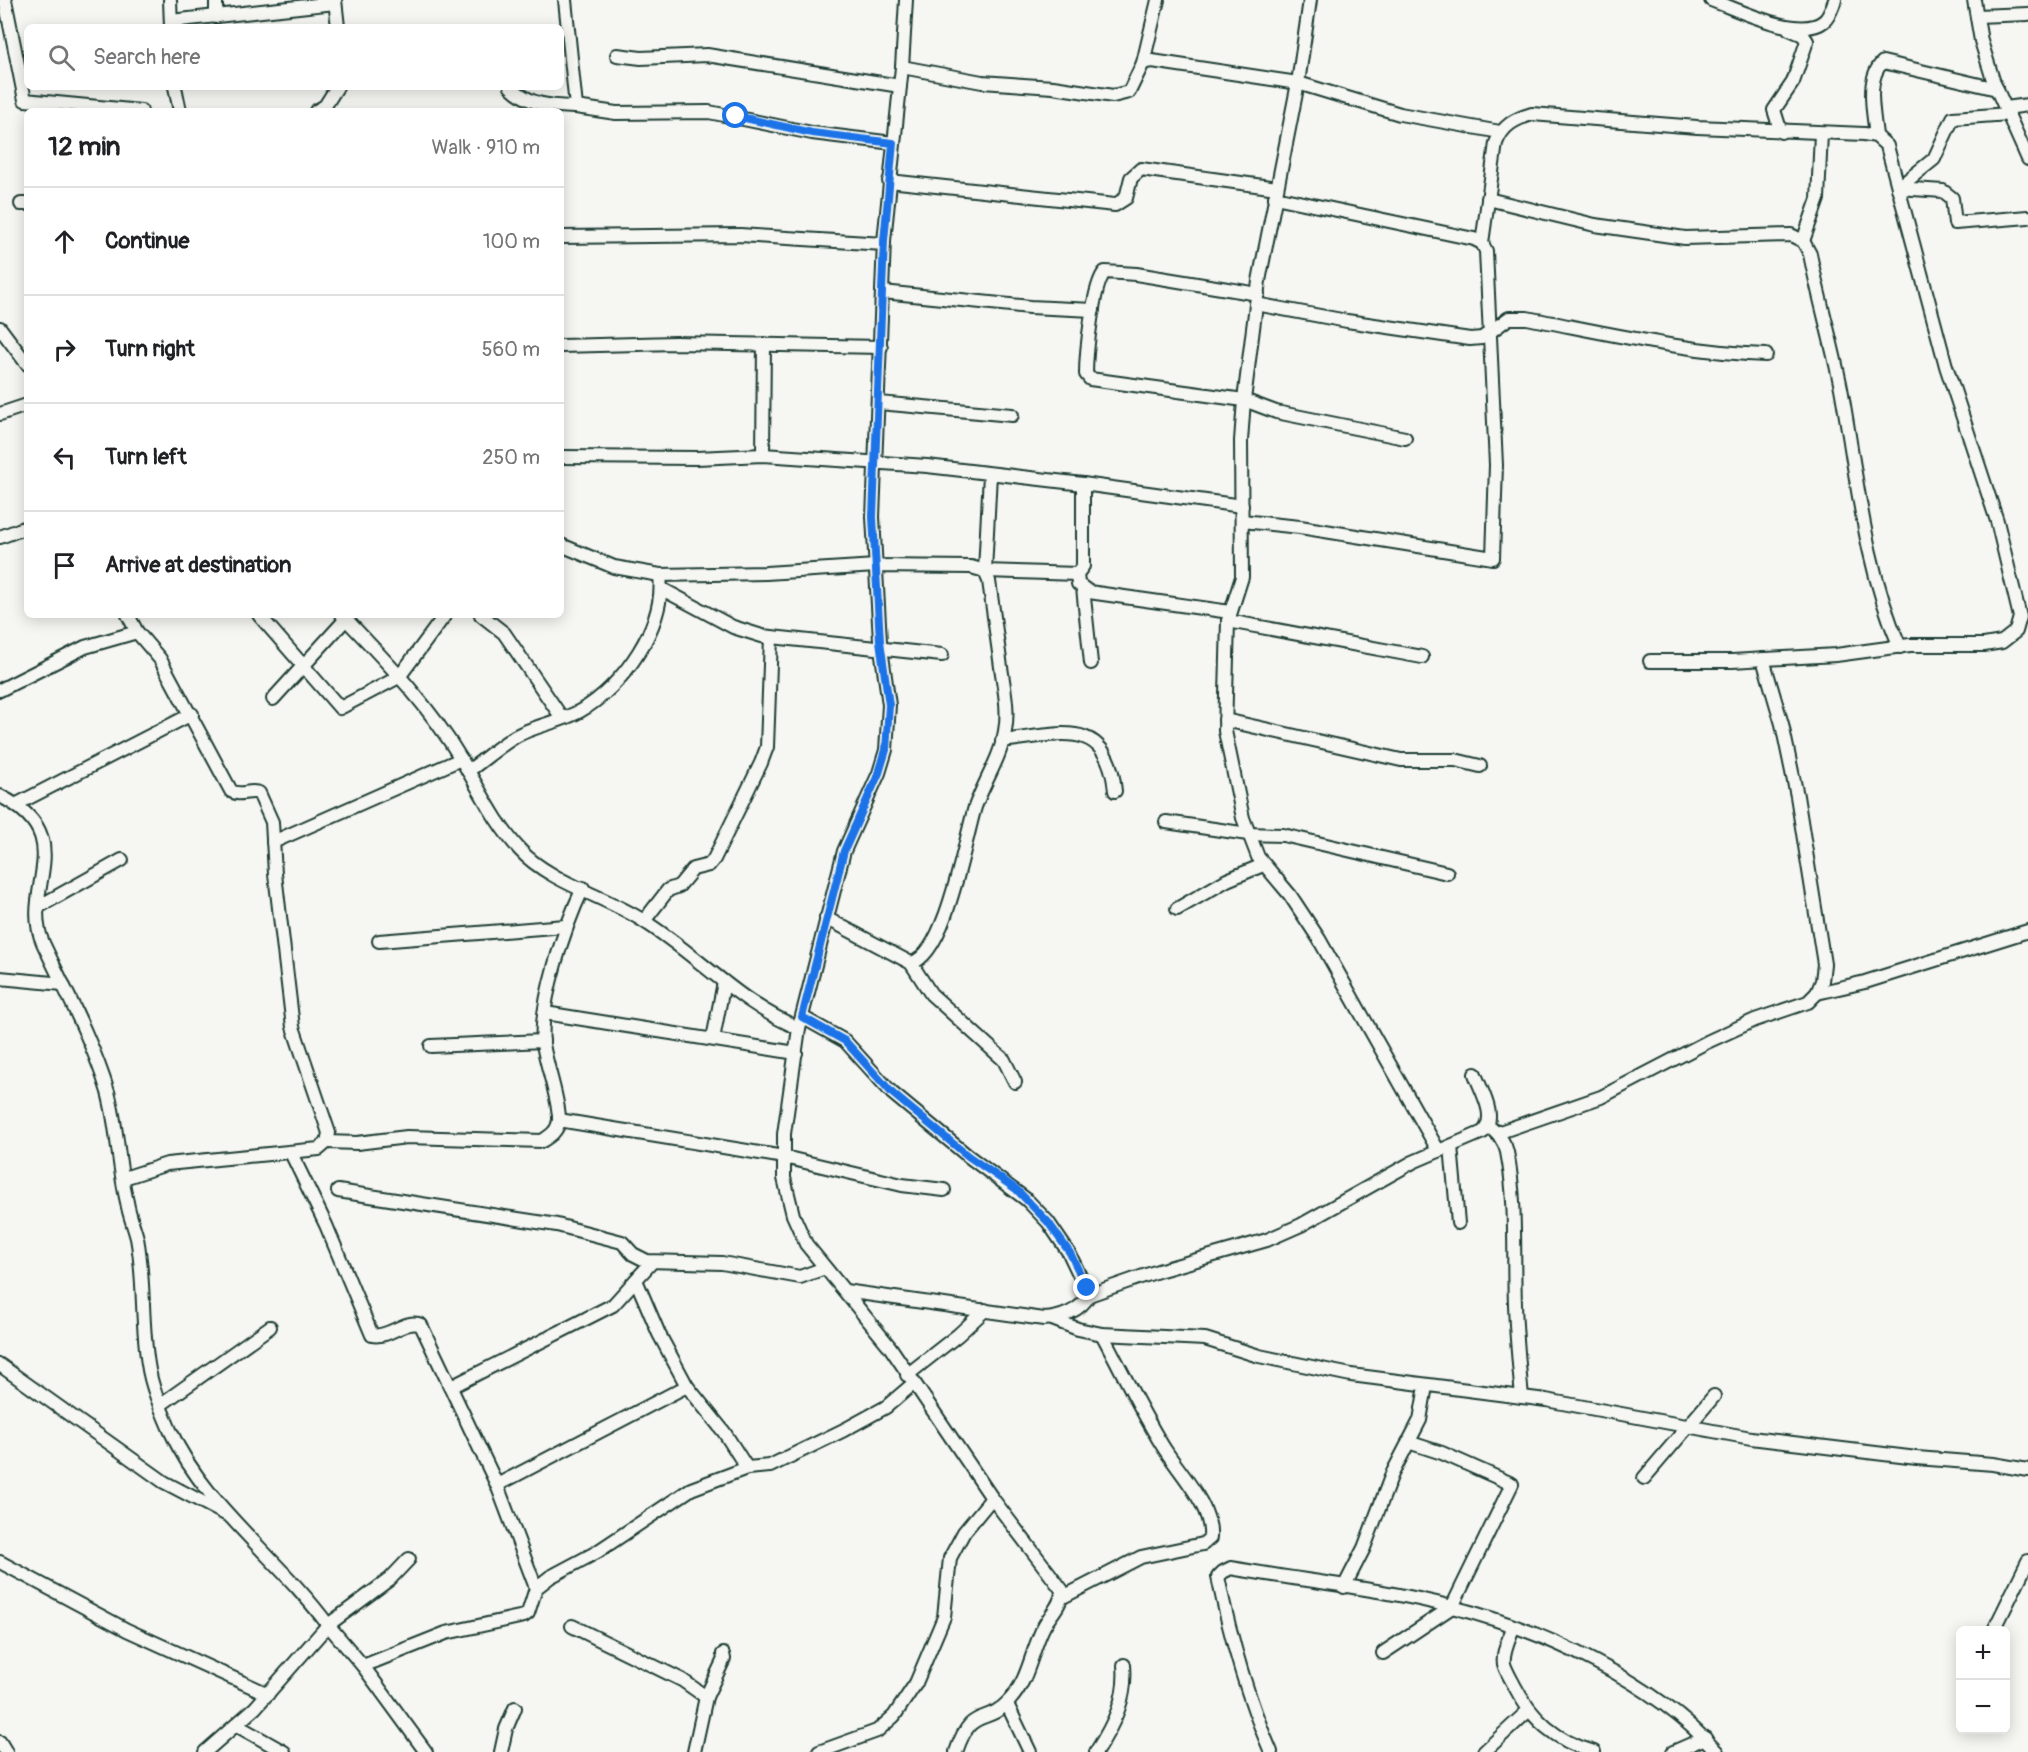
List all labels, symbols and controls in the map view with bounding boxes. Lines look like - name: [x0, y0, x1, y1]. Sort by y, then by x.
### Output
- search box: [24, 24, 564, 90]
- icon: search: [45, 41, 78, 74]
- text: Search here: [93, 43, 200, 71]
- route start: [722, 102, 748, 128]
- text: 12 min: [48, 131, 121, 163]
- text: Walk · 910 m: [432, 135, 540, 160]
- icon: ahead: [48, 225, 81, 258]
- text: Continue: [105, 227, 189, 255]
- text: 100 m: [483, 229, 540, 254]
- icon: right: [48, 333, 81, 366]
- text: Turn right: [105, 335, 195, 363]
- text: 560 m: [482, 337, 540, 362]
- icon: left: [48, 441, 81, 474]
- text: Turn left: [105, 443, 187, 471]
- text: 250 m: [482, 445, 540, 470]
- icon: arrive: [48, 549, 81, 582]
- text: Arrive at destination: [105, 551, 291, 579]
- route end: [1073, 1274, 1099, 1300]
- map controls: [1956, 1626, 2010, 1734]
- button: +: [1956, 1626, 2010, 1680]
- button: −: [1956, 1680, 2010, 1734]

